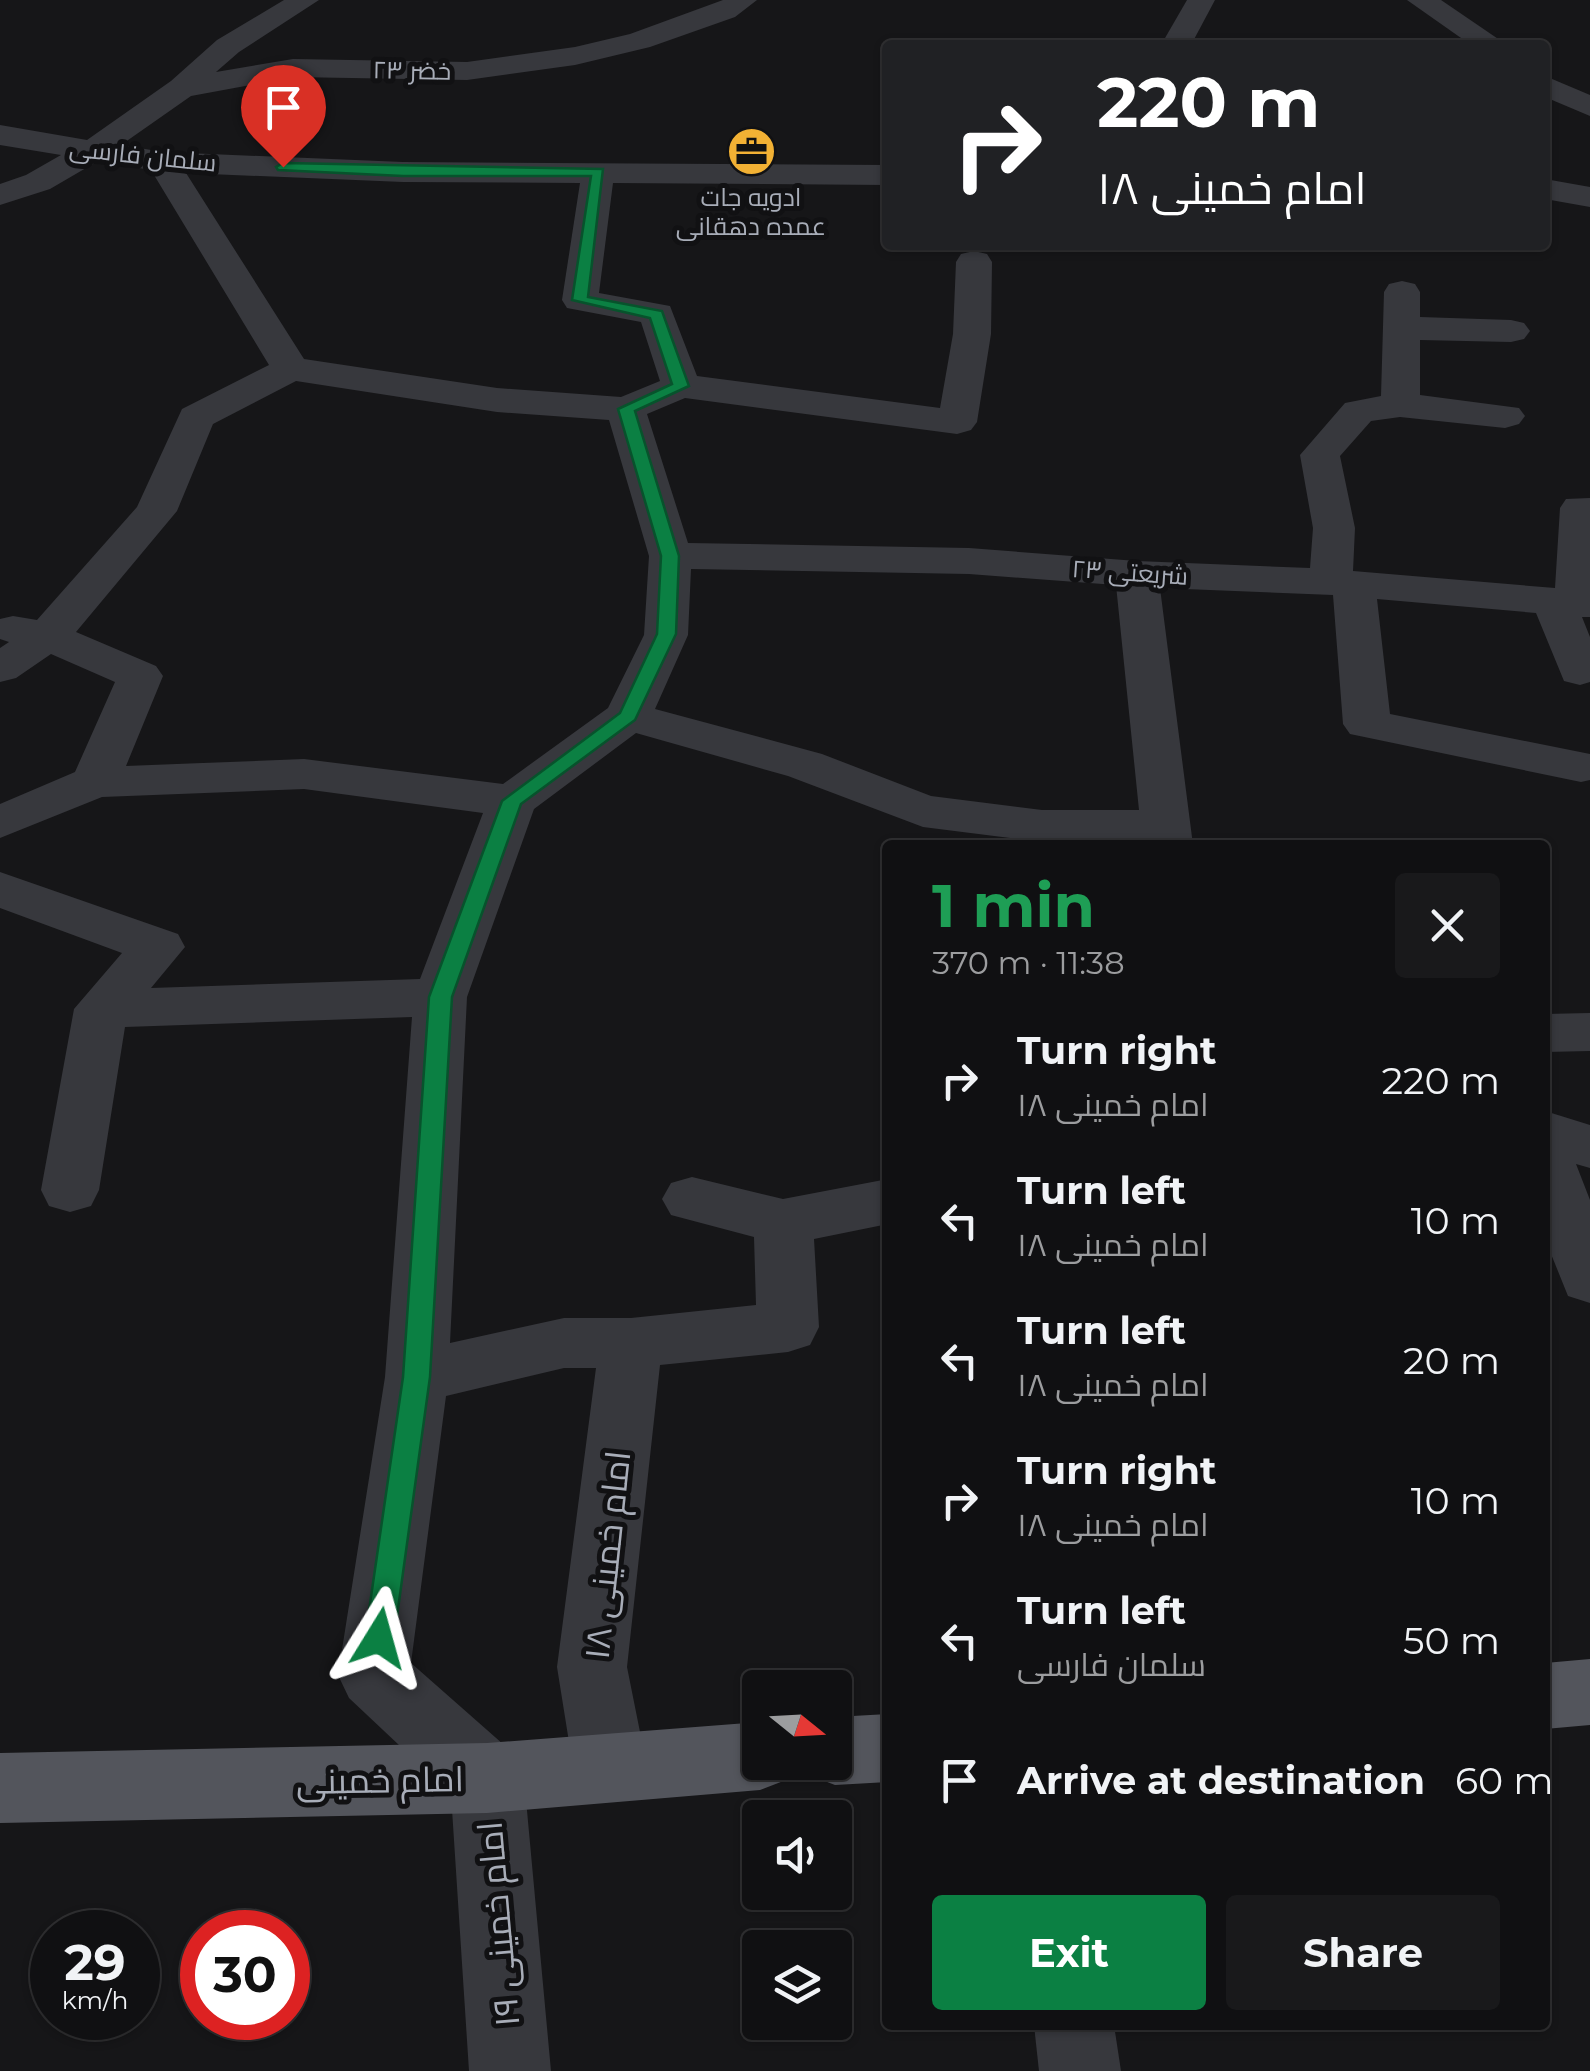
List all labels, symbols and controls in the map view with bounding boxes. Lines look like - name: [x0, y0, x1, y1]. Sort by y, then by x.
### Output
- street label: خضر ۲۳: [373, 54, 451, 86]
- text: 220 m: [1097, 59, 1320, 145]
- pin: [241, 65, 326, 168]
- icon: arrive: [256, 80, 311, 135]
- icon: right: [932, 80, 1062, 210]
- office icon: ادویه جات‌ عمده ‌دهقانی: [725, 125, 777, 177]
- street label: سلمان فارسی: [68, 132, 218, 178]
- text: امام خمینی ۱۸: [1097, 160, 1367, 215]
- place label: ادویه جات‌ عمده ‌دهقانی: [676, 182, 826, 241]
- street label: شریعتی ۲۳: [1071, 553, 1189, 591]
- text: 1 min: [932, 869, 1095, 942]
- button: close: [1395, 873, 1500, 978]
- text: 370 m · 11:38: [932, 943, 1125, 982]
- text: Turn right: [1017, 1027, 1216, 1074]
- icon: right: [932, 1053, 987, 1108]
- text: 220 m: [1381, 1057, 1500, 1104]
- text: امام خمینی ۱۸: [1017, 1085, 1209, 1124]
- text: Turn left: [1017, 1167, 1186, 1214]
- icon: left: [932, 1193, 987, 1248]
- text: 10 m: [1411, 1197, 1500, 1244]
- text: امام خمینی ۱۸: [1017, 1225, 1209, 1264]
- text: Turn left: [1017, 1307, 1186, 1354]
- icon: left: [932, 1333, 987, 1388]
- text: 20 m: [1403, 1337, 1500, 1384]
- text: امام خمینی ۱۸: [1017, 1365, 1209, 1404]
- text: Turn right: [1017, 1447, 1216, 1494]
- street label: امام خمینی ۱۸: [575, 1448, 642, 1662]
- icon: right: [932, 1473, 987, 1528]
- text: 10 m: [1411, 1477, 1500, 1524]
- text: امام خمینی ۱۸: [1017, 1505, 1209, 1544]
- position arrow: [327, 1586, 431, 1690]
- text: Turn left: [1017, 1587, 1186, 1634]
- icon: left: [932, 1613, 987, 1668]
- text: 50 m: [1403, 1617, 1500, 1664]
- text: سلمان فارسی: [1017, 1645, 1206, 1684]
- north arrow: [742, 1670, 852, 1780]
- map controls: [742, 1670, 852, 2040]
- icon: arrive: [932, 1753, 987, 1808]
- street label: امام خمینی: [296, 1757, 464, 1806]
- text: Arrive at destination: [1017, 1757, 1425, 1804]
- text: 60 m: [1455, 1757, 1553, 1804]
- button: sound: [742, 1800, 852, 1910]
- street label: امام خمینی ۱۹: [468, 1819, 531, 2028]
- button: Exit: [932, 1895, 1206, 2010]
- button: Share: [1226, 1895, 1500, 2010]
- speed limit sign: 30: [180, 1910, 310, 2040]
- button: layers: [742, 1930, 852, 2040]
- text: 29: [64, 1932, 126, 1993]
- text: km/h: [62, 1985, 128, 2015]

